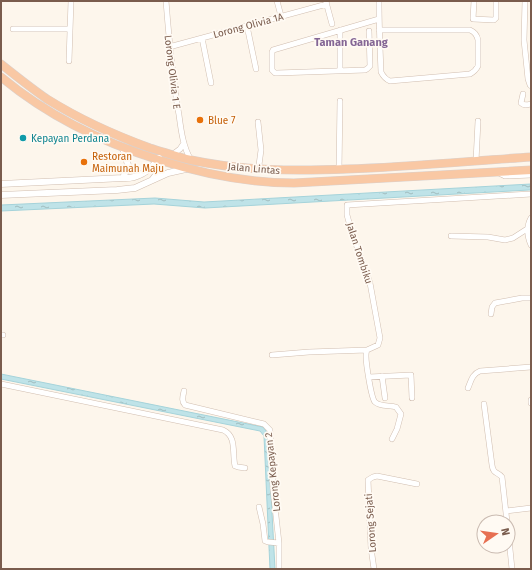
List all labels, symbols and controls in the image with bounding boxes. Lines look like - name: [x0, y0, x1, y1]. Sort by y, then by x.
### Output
- street label: Lorong Olivia 1A: [212, 11, 285, 41]
- street label: Lorong Olivia 1 E: [162, 34, 183, 110]
- district label: Taman Ganang: [314, 36, 389, 49]
- marker: Blue 7: [195, 115, 205, 125]
- place label: Blue 7: [208, 115, 236, 127]
- marker: Kepayan Perdana: [18, 133, 28, 143]
- place label: Kepayan Perdana: [31, 133, 109, 145]
- place label: Restoran Maimunah Maju: [92, 151, 164, 175]
- marker: Restoran Maimunah Maju: [79, 157, 89, 167]
- street label: Jalan Lintas: [227, 161, 281, 177]
- street label: Jalan Tombiku: [343, 221, 375, 286]
- street label: Lorong Kepayan 2: [263, 432, 283, 512]
- street label: Lorong Sejati: [363, 493, 379, 553]
- north arrow: [476, 514, 516, 554]
- text: N: [498, 527, 512, 537]

